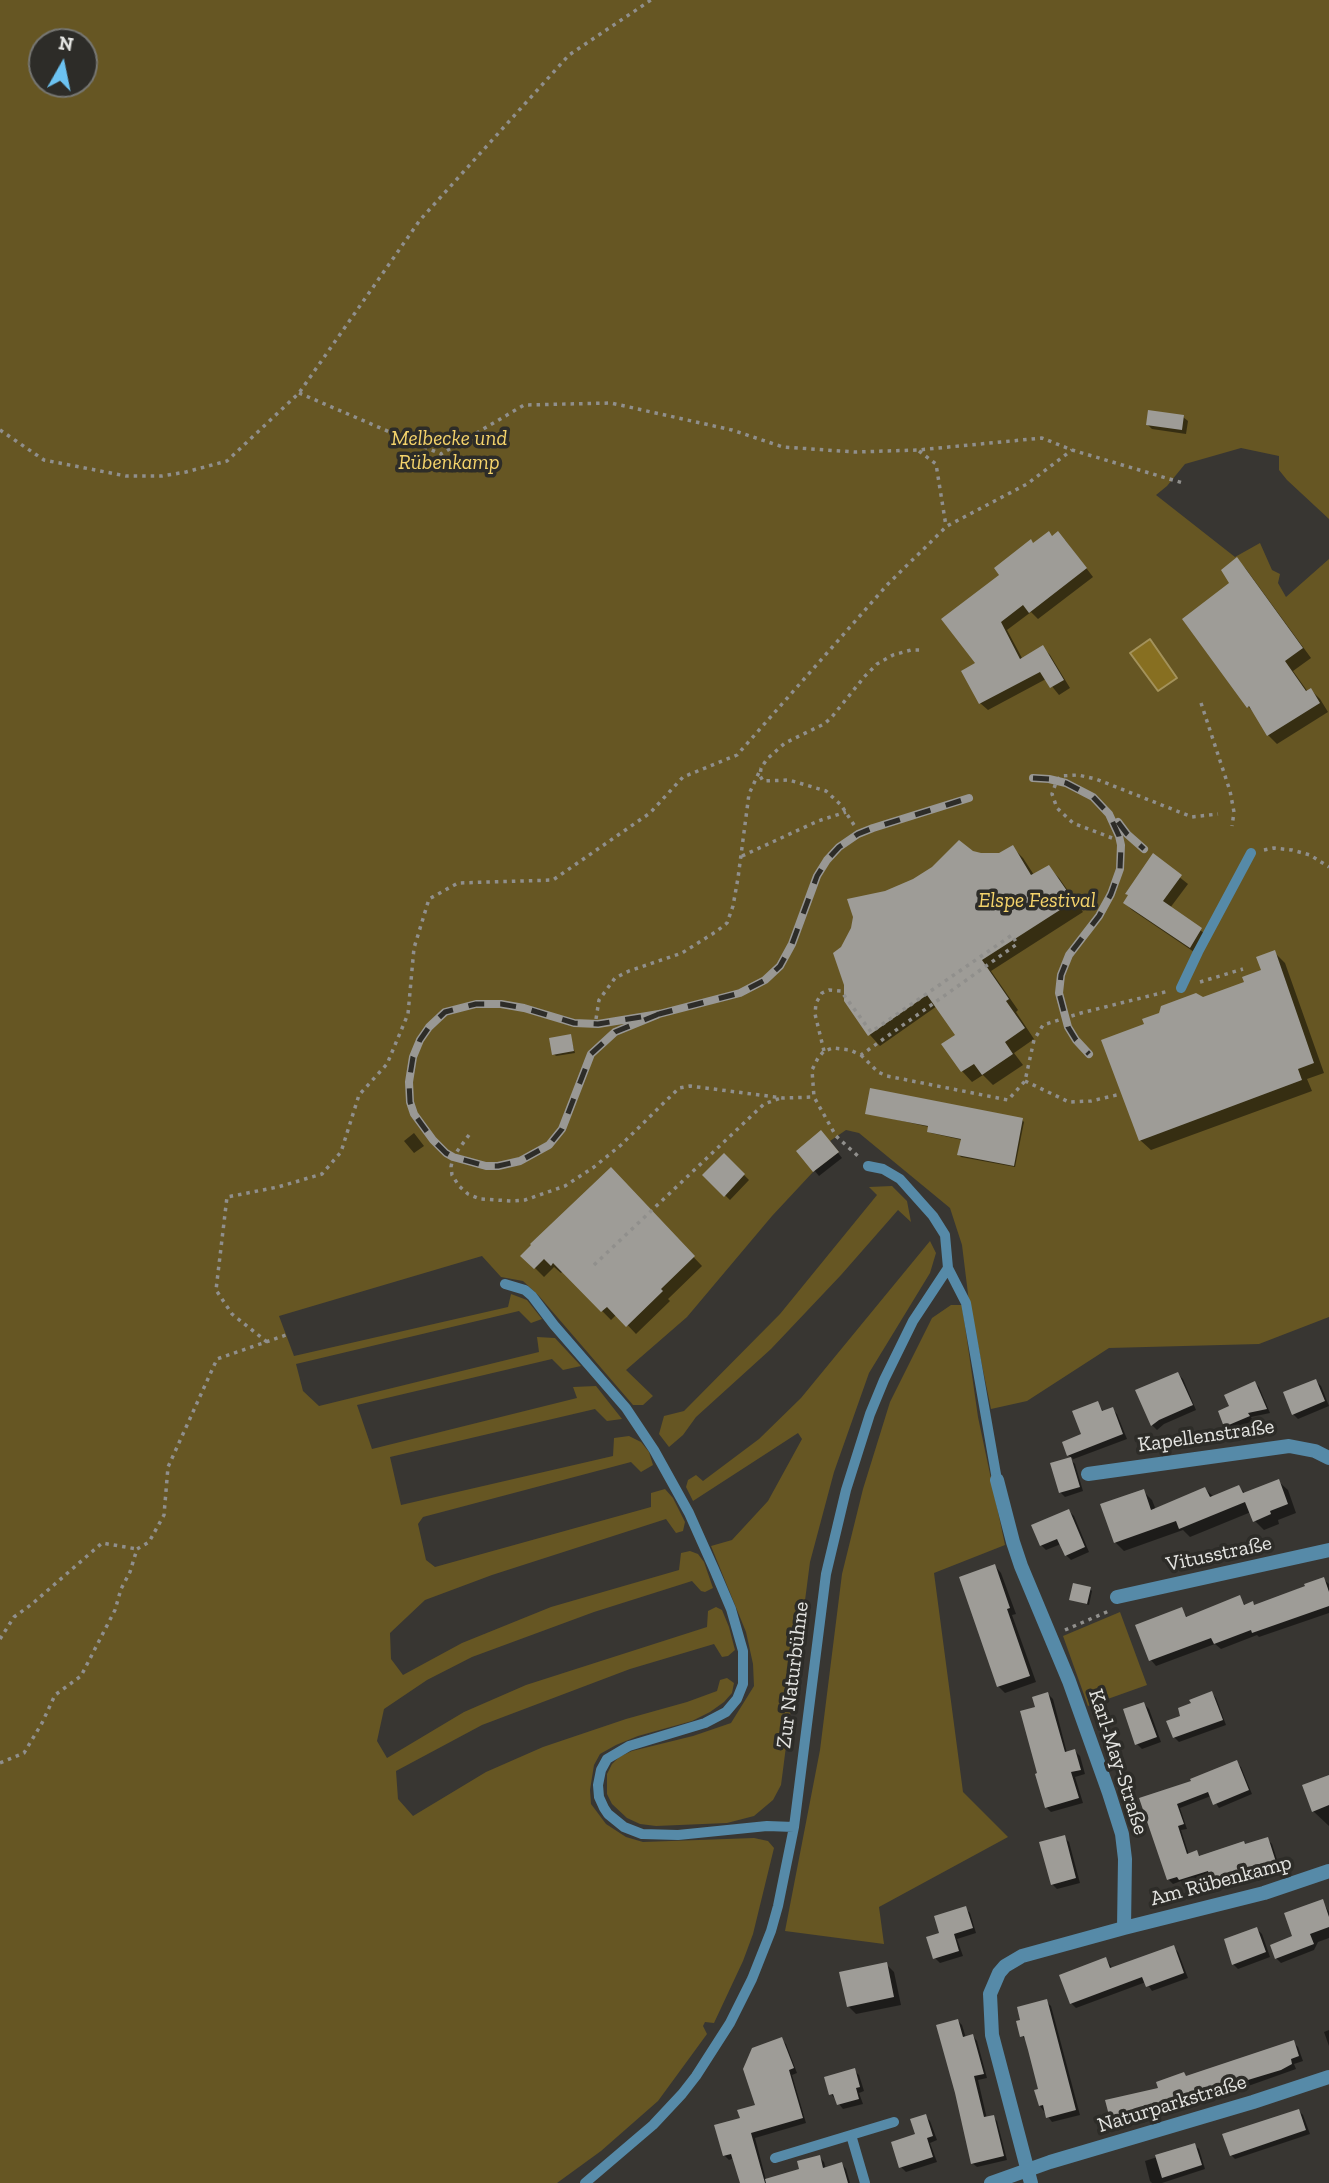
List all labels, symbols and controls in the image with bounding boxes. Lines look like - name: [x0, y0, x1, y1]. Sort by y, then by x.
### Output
- north arrow: [28, 28, 98, 98]
- text: N: [57, 31, 75, 56]
- park label: Melbecke und Rübenkamp: [391, 426, 507, 476]
- park label: Elspe Festival: [978, 888, 1096, 914]
- street label: Kapellenstraße: [1136, 1414, 1276, 1458]
- street label: Vitusstraße: [1164, 1531, 1274, 1577]
- street label: Zur Naturbühne: [772, 1600, 814, 1750]
- street label: Karl-May-Straße: [1083, 1686, 1153, 1838]
- street label: Am Rübenkamp: [1148, 1850, 1294, 1912]
- street label: Naturparkstraße: [1095, 2069, 1249, 2139]

